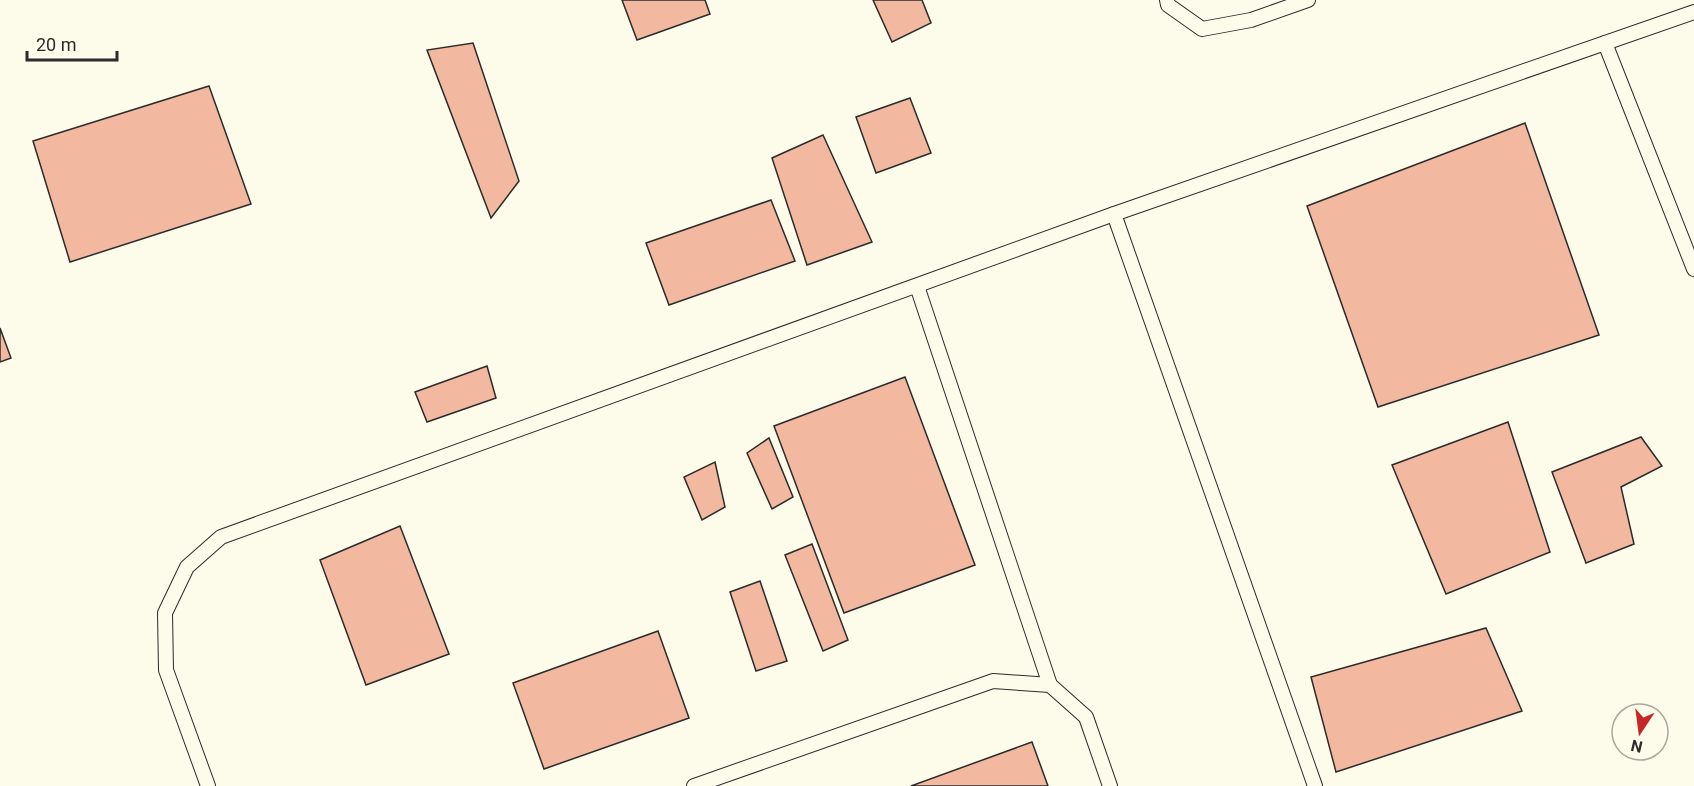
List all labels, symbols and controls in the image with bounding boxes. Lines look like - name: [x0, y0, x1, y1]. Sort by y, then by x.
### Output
- scale bar: [27, 24, 117, 62]
- text: 20 m: [36, 34, 76, 55]
- north arrow: [1610, 702, 1670, 762]
- text: N: [1629, 736, 1644, 757]

